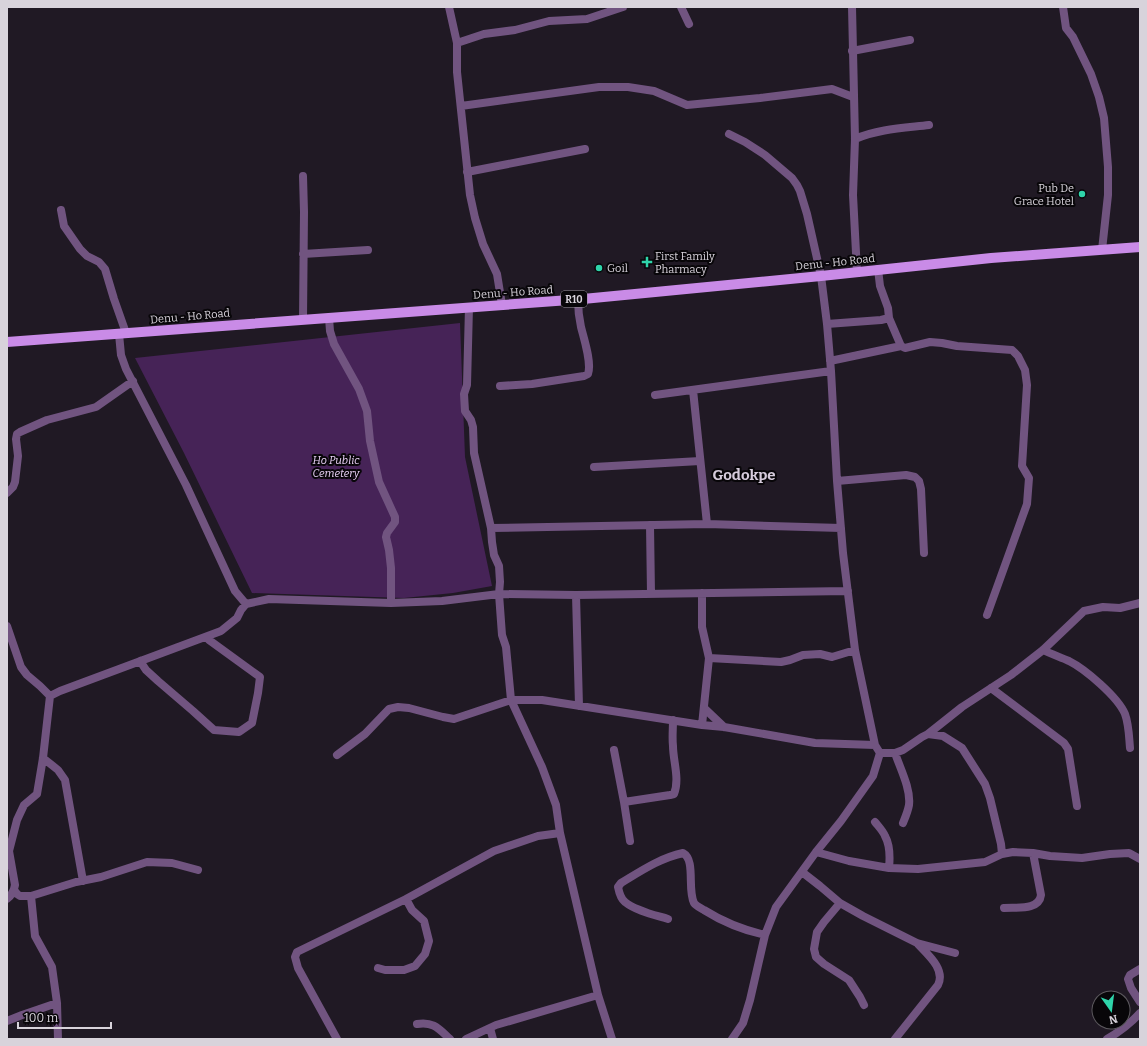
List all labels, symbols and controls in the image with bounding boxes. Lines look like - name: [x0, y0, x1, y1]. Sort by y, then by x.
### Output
- place label: Pub De Grace Hotel: [1014, 182, 1074, 208]
- marker: Pub De Grace Hotel: [1077, 189, 1087, 199]
- place label: First Family Pharmacy: [655, 250, 715, 276]
- street label: Denu - Ho Road: [795, 252, 876, 273]
- marker: First Family Pharmacy: [642, 257, 652, 267]
- place label: Goil: [607, 262, 628, 275]
- marker: Goil: [594, 263, 604, 273]
- street label: Denu - Ho Road: [473, 283, 554, 302]
- road number: R10: [561, 291, 587, 307]
- street label: Denu - Ho Road: [150, 306, 231, 326]
- park label: Ho Public Cemetery: [312, 454, 361, 480]
- district label: Godokpe: [712, 466, 776, 484]
- north arrow: [1091, 990, 1131, 1030]
- scale bar: [18, 1004, 111, 1030]
- text: 100 m: [24, 1011, 59, 1025]
- text: N: [1107, 1012, 1119, 1027]

